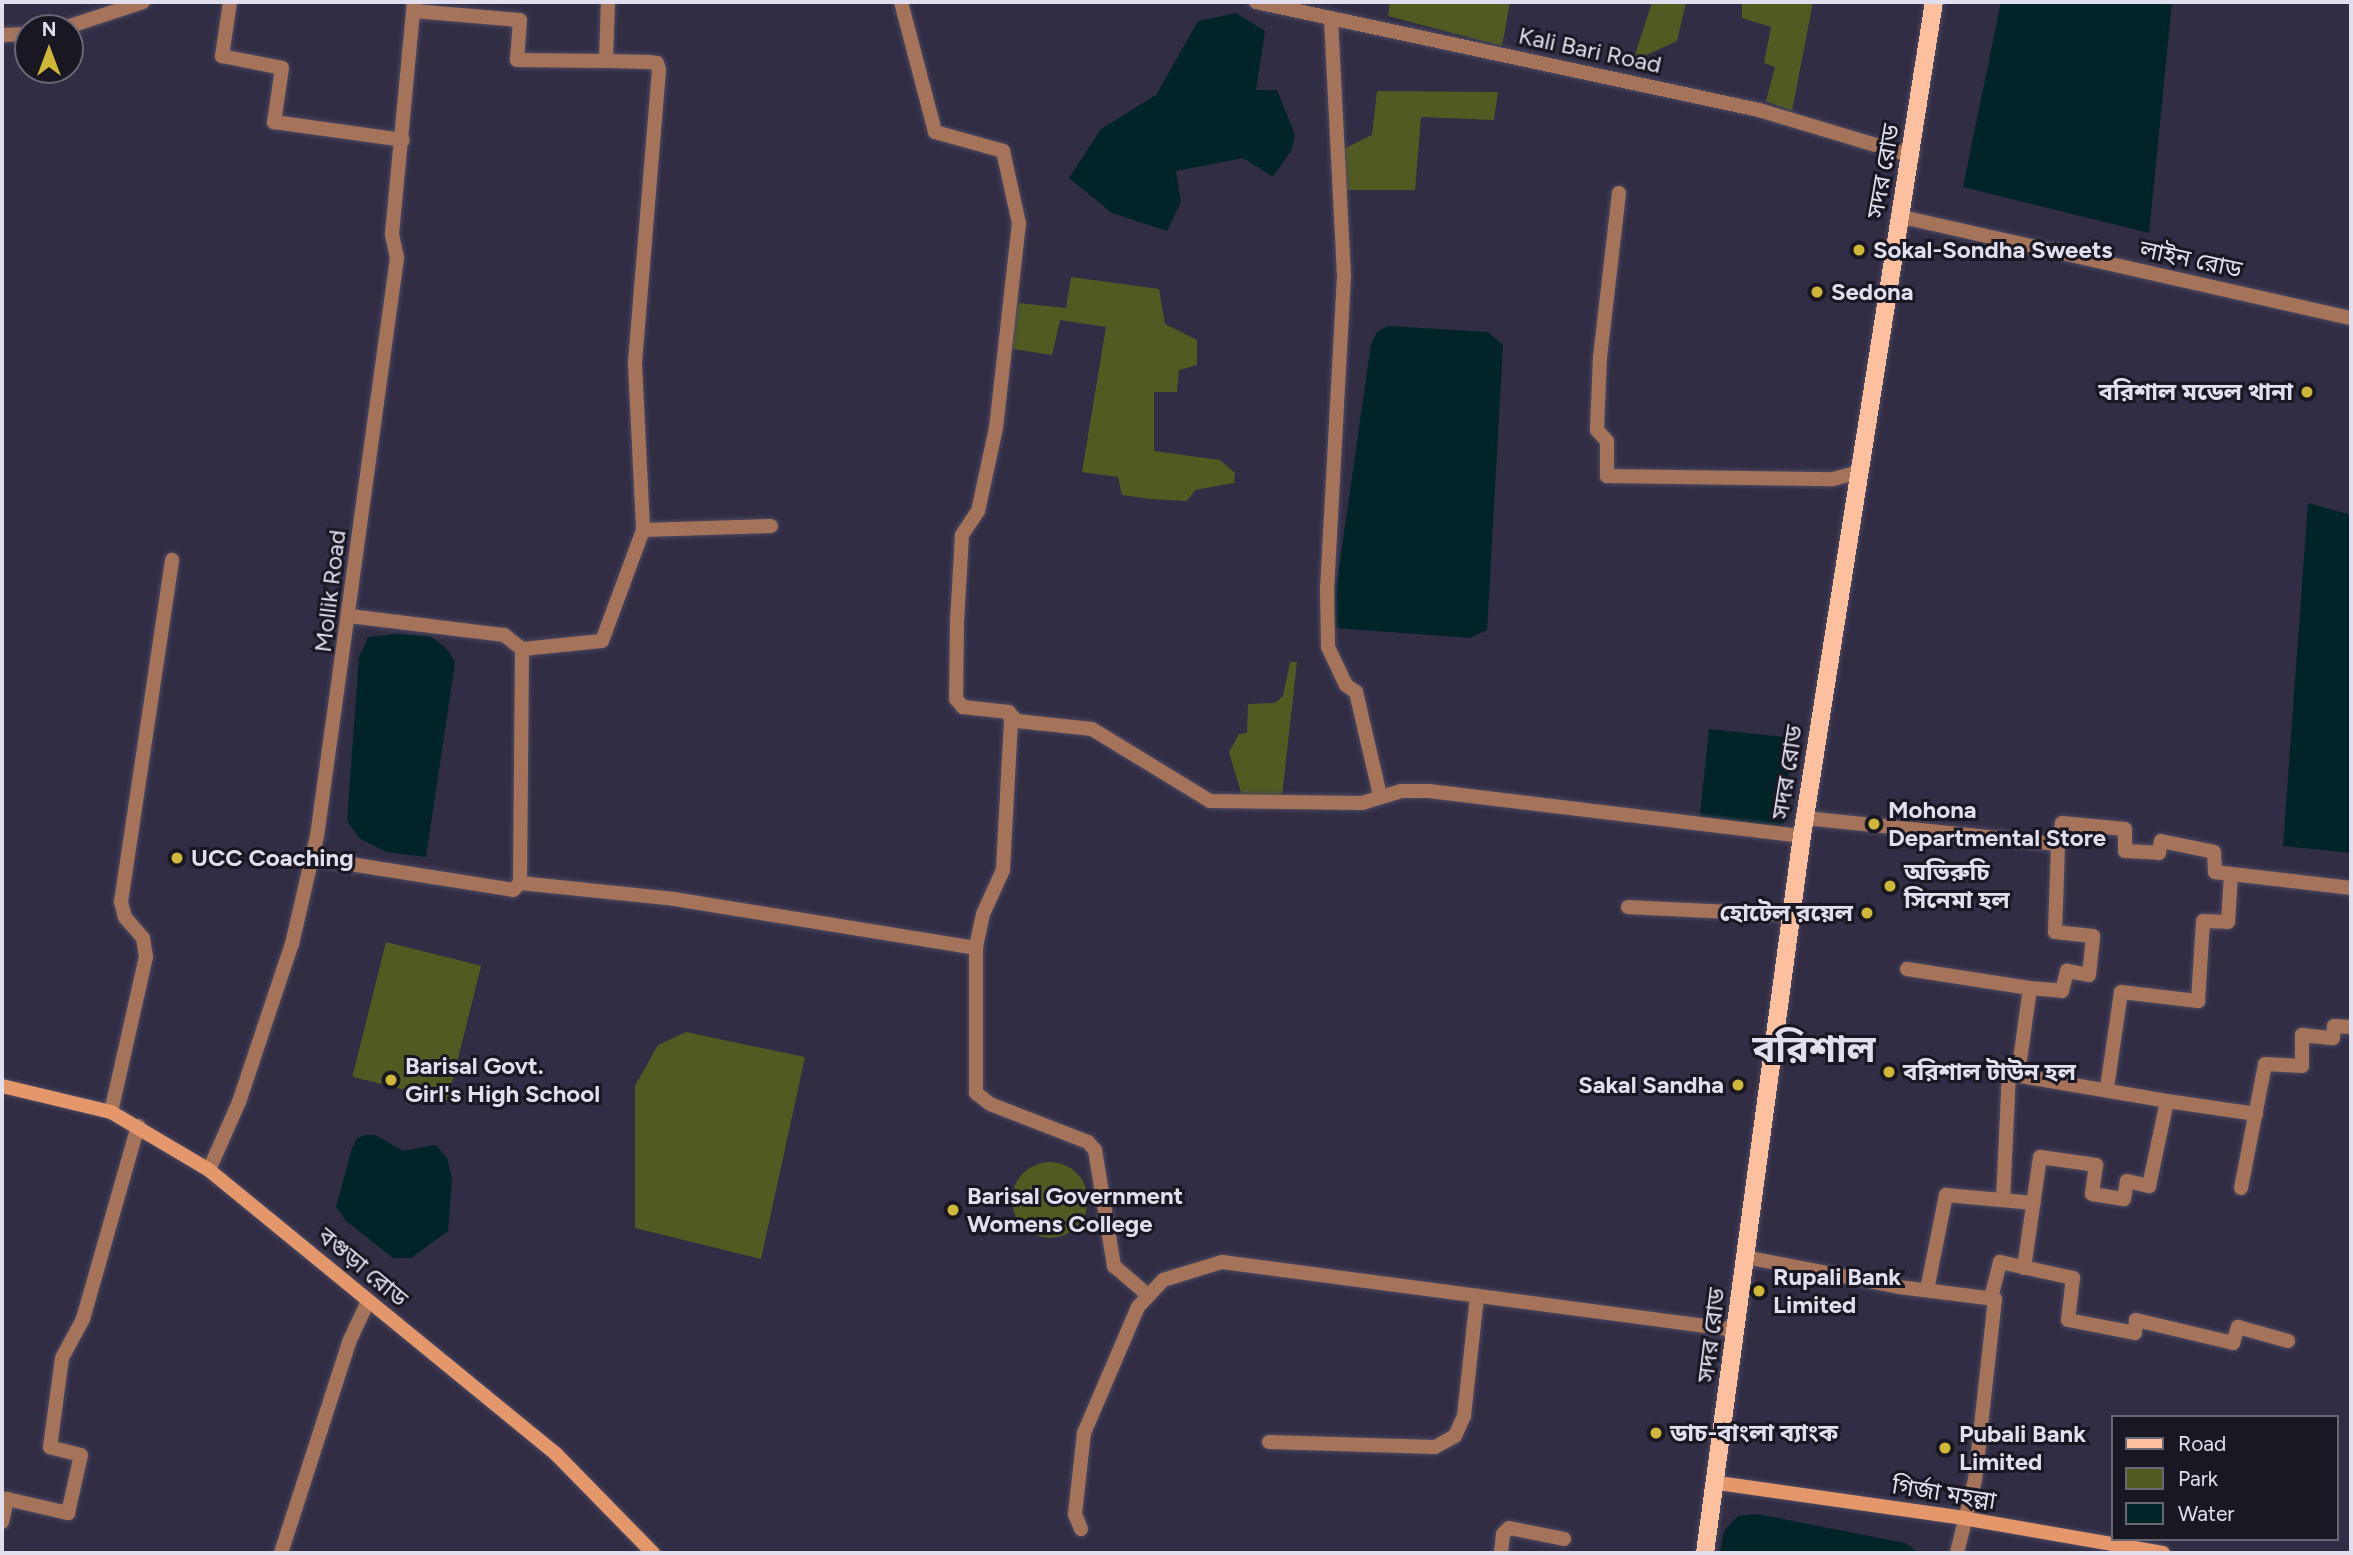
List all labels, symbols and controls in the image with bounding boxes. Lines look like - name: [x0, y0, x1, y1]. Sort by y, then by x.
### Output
- north arrow: [14, 14, 84, 84]
- text: N: [42, 18, 56, 41]
- street label: Kali Bari Road: [1516, 21, 1664, 79]
- street label: সদর রোড: [1861, 122, 1905, 220]
- street label: লাইন রোড: [2137, 234, 2245, 284]
- place label: Sokal-Sondha Sweets: [1873, 236, 2113, 264]
- marker: Sokal-Sondha Sweets: [1851, 242, 1867, 258]
- place label: Sedona: [1831, 278, 1914, 306]
- marker: Sedona: [1809, 284, 1825, 300]
- place label: বরিশাল মডেল থানা: [2099, 378, 2293, 406]
- marker: বরিশাল মডেল থানা: [2299, 384, 2315, 400]
- street label: Mollik Road: [308, 528, 352, 654]
- street label: সদর রোড: [1765, 723, 1809, 821]
- place label: Mohona Departmental Store: [1888, 796, 2106, 852]
- marker: Mohona Departmental Store: [1866, 816, 1882, 832]
- place label: UCC Coaching: [191, 844, 354, 872]
- marker: UCC Coaching: [169, 850, 185, 866]
- place label: অভিরুচি সিনেমা হল: [1904, 858, 2010, 914]
- marker: অভিরুচি সিনেমা হল: [1882, 878, 1898, 894]
- place label: হোটেল রয়েল: [1720, 899, 1853, 927]
- marker: হোটেল রয়েল: [1859, 905, 1875, 921]
- district label: বরিশাল: [1752, 1027, 1876, 1073]
- place label: Barisal Govt. Girl's High School: [405, 1052, 600, 1108]
- place label: বরিশাল টাউন হল: [1903, 1058, 2076, 1086]
- marker: বরিশাল টাউন হল: [1881, 1064, 1897, 1080]
- place label: Sakal Sandha: [1578, 1071, 1724, 1099]
- marker: Barisal Govt. Girl's High School: [383, 1072, 399, 1088]
- marker: Sakal Sandha: [1730, 1077, 1746, 1093]
- place label: Barisal Government Womens College: [967, 1182, 1183, 1238]
- marker: Barisal Government Womens College: [945, 1202, 961, 1218]
- street label: বগুড়া রোড: [312, 1221, 414, 1313]
- place label: Rupali Bank Limited: [1773, 1263, 1901, 1319]
- marker: Rupali Bank Limited: [1751, 1283, 1767, 1299]
- street label: সদর রোড: [1691, 1286, 1731, 1384]
- legend: [2112, 1415, 2339, 1541]
- place label: ডাচ-বাংলা ব্যাংক: [1670, 1419, 1838, 1447]
- place label: Pubali Bank Limited: [1959, 1420, 2086, 1476]
- marker: ডাচ-বাংলা ব্যাংক: [1648, 1425, 1664, 1441]
- text: Road: [2178, 1431, 2226, 1456]
- marker: Pubali Bank Limited: [1937, 1440, 1953, 1456]
- text: Park: [2178, 1466, 2218, 1491]
- street label: গির্জা মহল্লা: [1890, 1471, 1998, 1515]
- text: Water: [2178, 1501, 2234, 1526]

